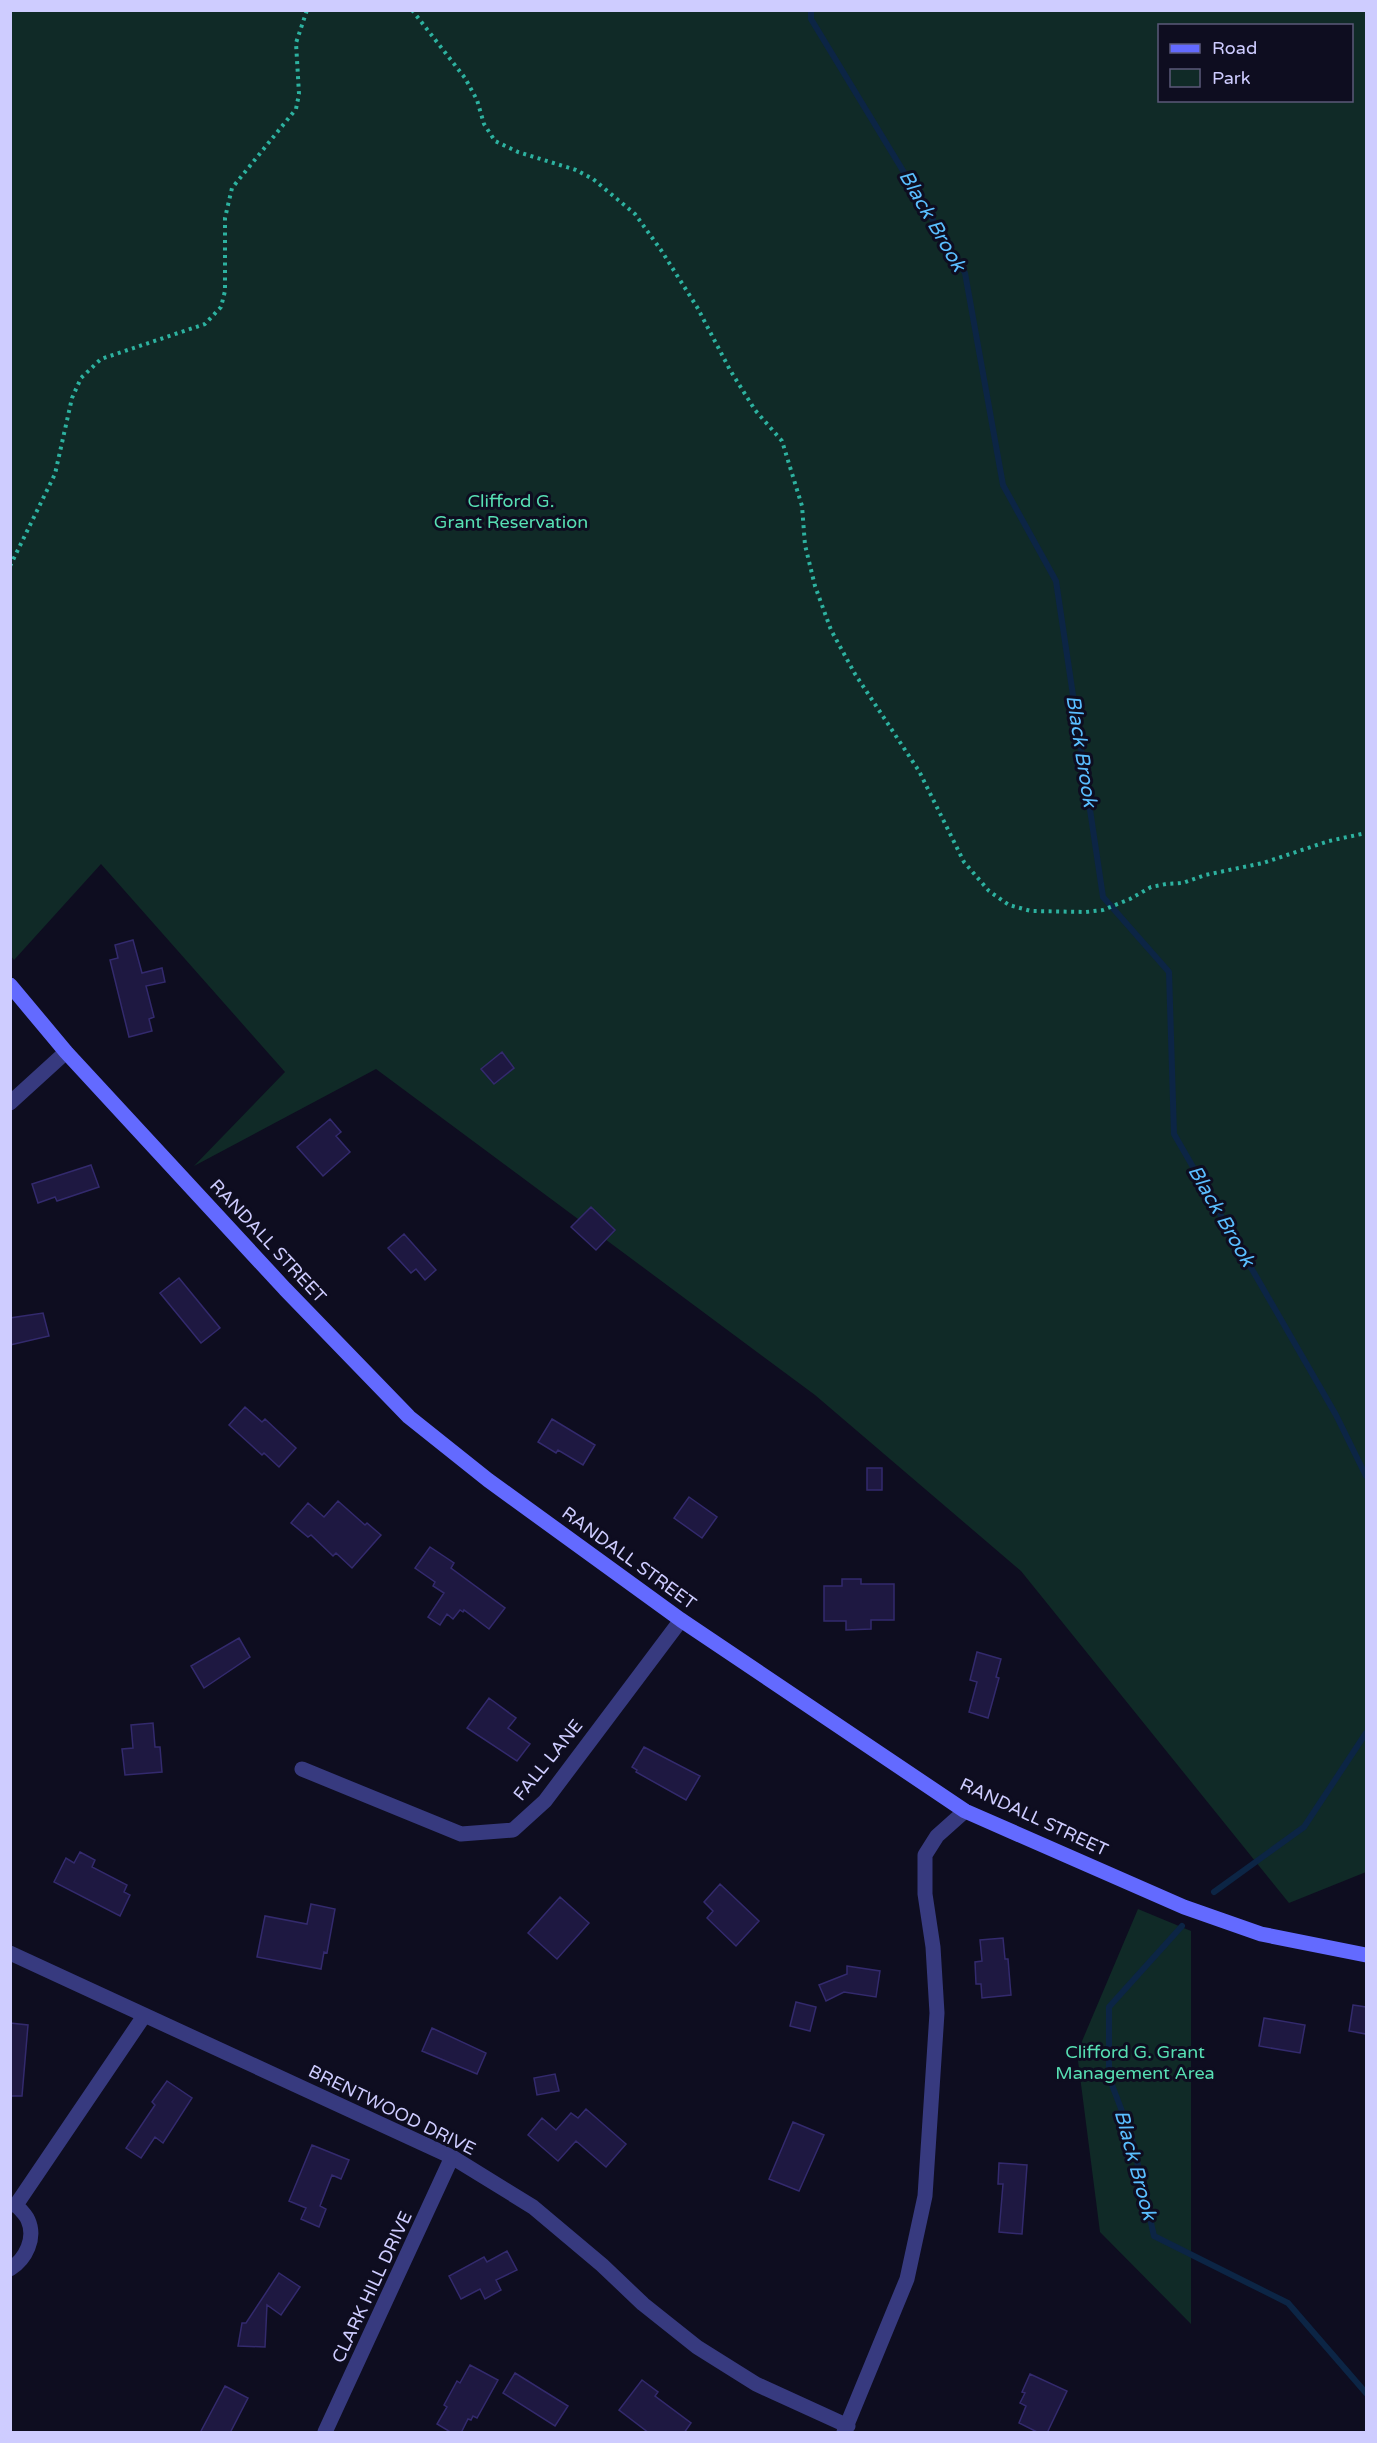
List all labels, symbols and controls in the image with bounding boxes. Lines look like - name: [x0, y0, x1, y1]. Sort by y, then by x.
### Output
- legend: [1158, 24, 1353, 102]
- text: Road: [1212, 37, 1257, 59]
- text: Park: [1212, 67, 1251, 89]
- water label: Black Brook: [893, 166, 972, 278]
- park label: Clifford G. Grant Reservation: [434, 490, 588, 533]
- water label: Black Brook: [1060, 693, 1102, 811]
- water label: Black Brook: [1182, 1161, 1261, 1273]
- street label: RANDALL STREET: [205, 1175, 331, 1307]
- street label: RANDALL STREET: [557, 1502, 701, 1614]
- street label: FALL LANE: [509, 1715, 587, 1805]
- street label: RANDALL STREET: [956, 1773, 1112, 1861]
- park label: Clifford G. Grant Management Area: [1055, 2041, 1215, 2084]
- street label: BRENTWOOD DRIVE: [305, 2060, 479, 2160]
- water label: Black Brook: [1109, 2107, 1162, 2225]
- street label: CLARK HILL DRIVE: [327, 2208, 417, 2366]

